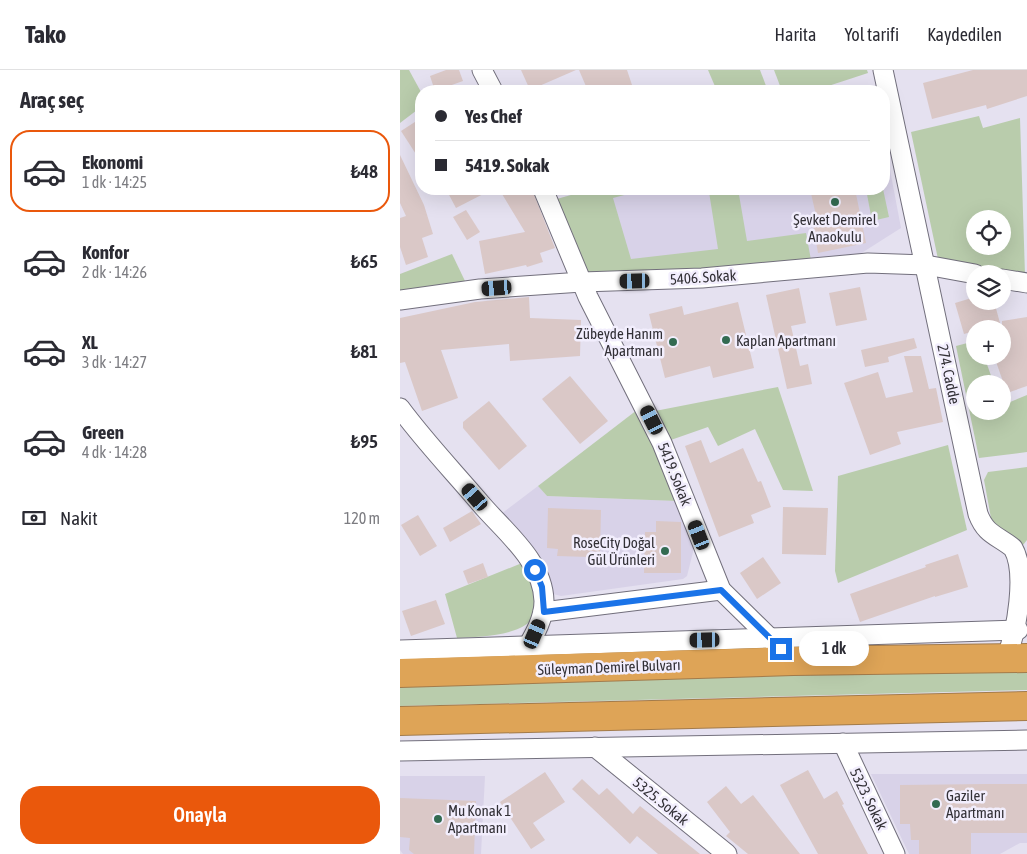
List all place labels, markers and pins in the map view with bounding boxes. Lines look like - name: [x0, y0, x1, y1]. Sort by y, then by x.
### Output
- marker: Şevket Demirel Anaokulu: [829, 196, 841, 208]
- place label: Şevket Demirel Anaokulu: [793, 211, 877, 245]
- place label: Zübeyde Hanım Apartmanı: [576, 325, 663, 359]
- place label: Kaplan Apartmanı: [736, 332, 836, 349]
- marker: Kaplan Apartmanı: [720, 334, 732, 346]
- marker: Zübeyde Hanım Apartmanı: [667, 336, 679, 348]
- place label: RoseCity Doğal Gül Ürünleri: [573, 534, 655, 568]
- marker: RoseCity Doğal Gül Ürünleri: [659, 545, 671, 557]
- place label: Gaziler Apartmanı: [946, 787, 1005, 821]
- marker: Gaziler Apartmanı: [930, 798, 942, 810]
- place label: Mu Konak 1 Apartmanı: [448, 802, 511, 836]
- marker: Mu Konak 1 Apartmanı: [432, 813, 444, 825]

